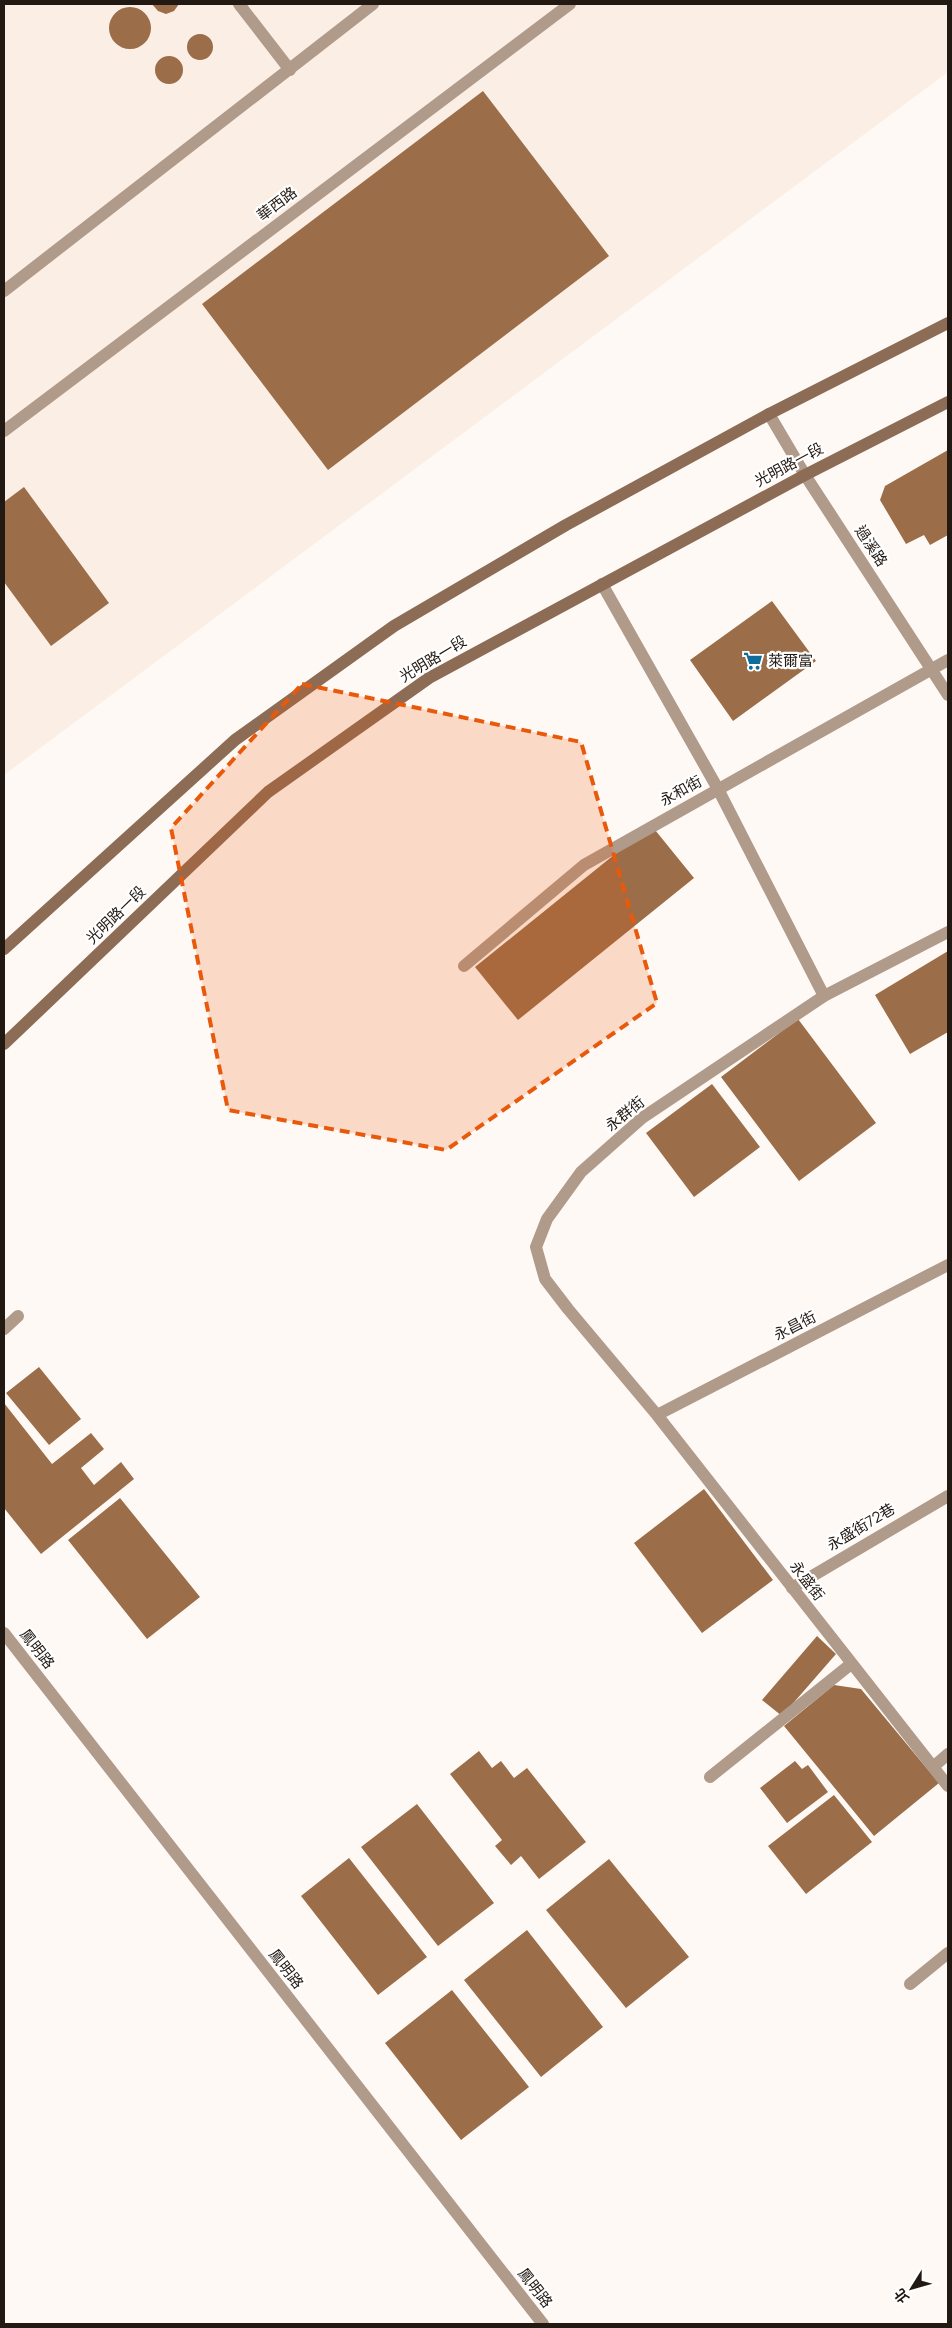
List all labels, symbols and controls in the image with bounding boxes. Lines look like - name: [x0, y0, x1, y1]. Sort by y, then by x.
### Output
- street label: 華西路: [252, 182, 301, 226]
- street label: 光明路一段: [751, 438, 827, 491]
- street label: 過溪路: [850, 521, 892, 570]
- street label: 光明路一段: [395, 630, 470, 687]
- supermarket icon: 萊爾富: [742, 650, 764, 672]
- place label: 萊爾富: [768, 650, 813, 671]
- street label: 永和街: [656, 770, 706, 811]
- street label: 光明路一段: [81, 881, 150, 948]
- street label: 永群街: [601, 1091, 649, 1136]
- street label: 永昌街: [770, 1306, 820, 1345]
- street label: 永盛街72巷: [823, 1498, 899, 1555]
- street label: 永盛街: [785, 1556, 830, 1605]
- street label: 鳳明路: [15, 1624, 60, 1673]
- street label: 鳳明路: [264, 1944, 309, 1993]
- street label: 鳳明路: [513, 2263, 558, 2312]
- north arrow: [887, 2263, 937, 2313]
- text: 北: [889, 2285, 913, 2307]

